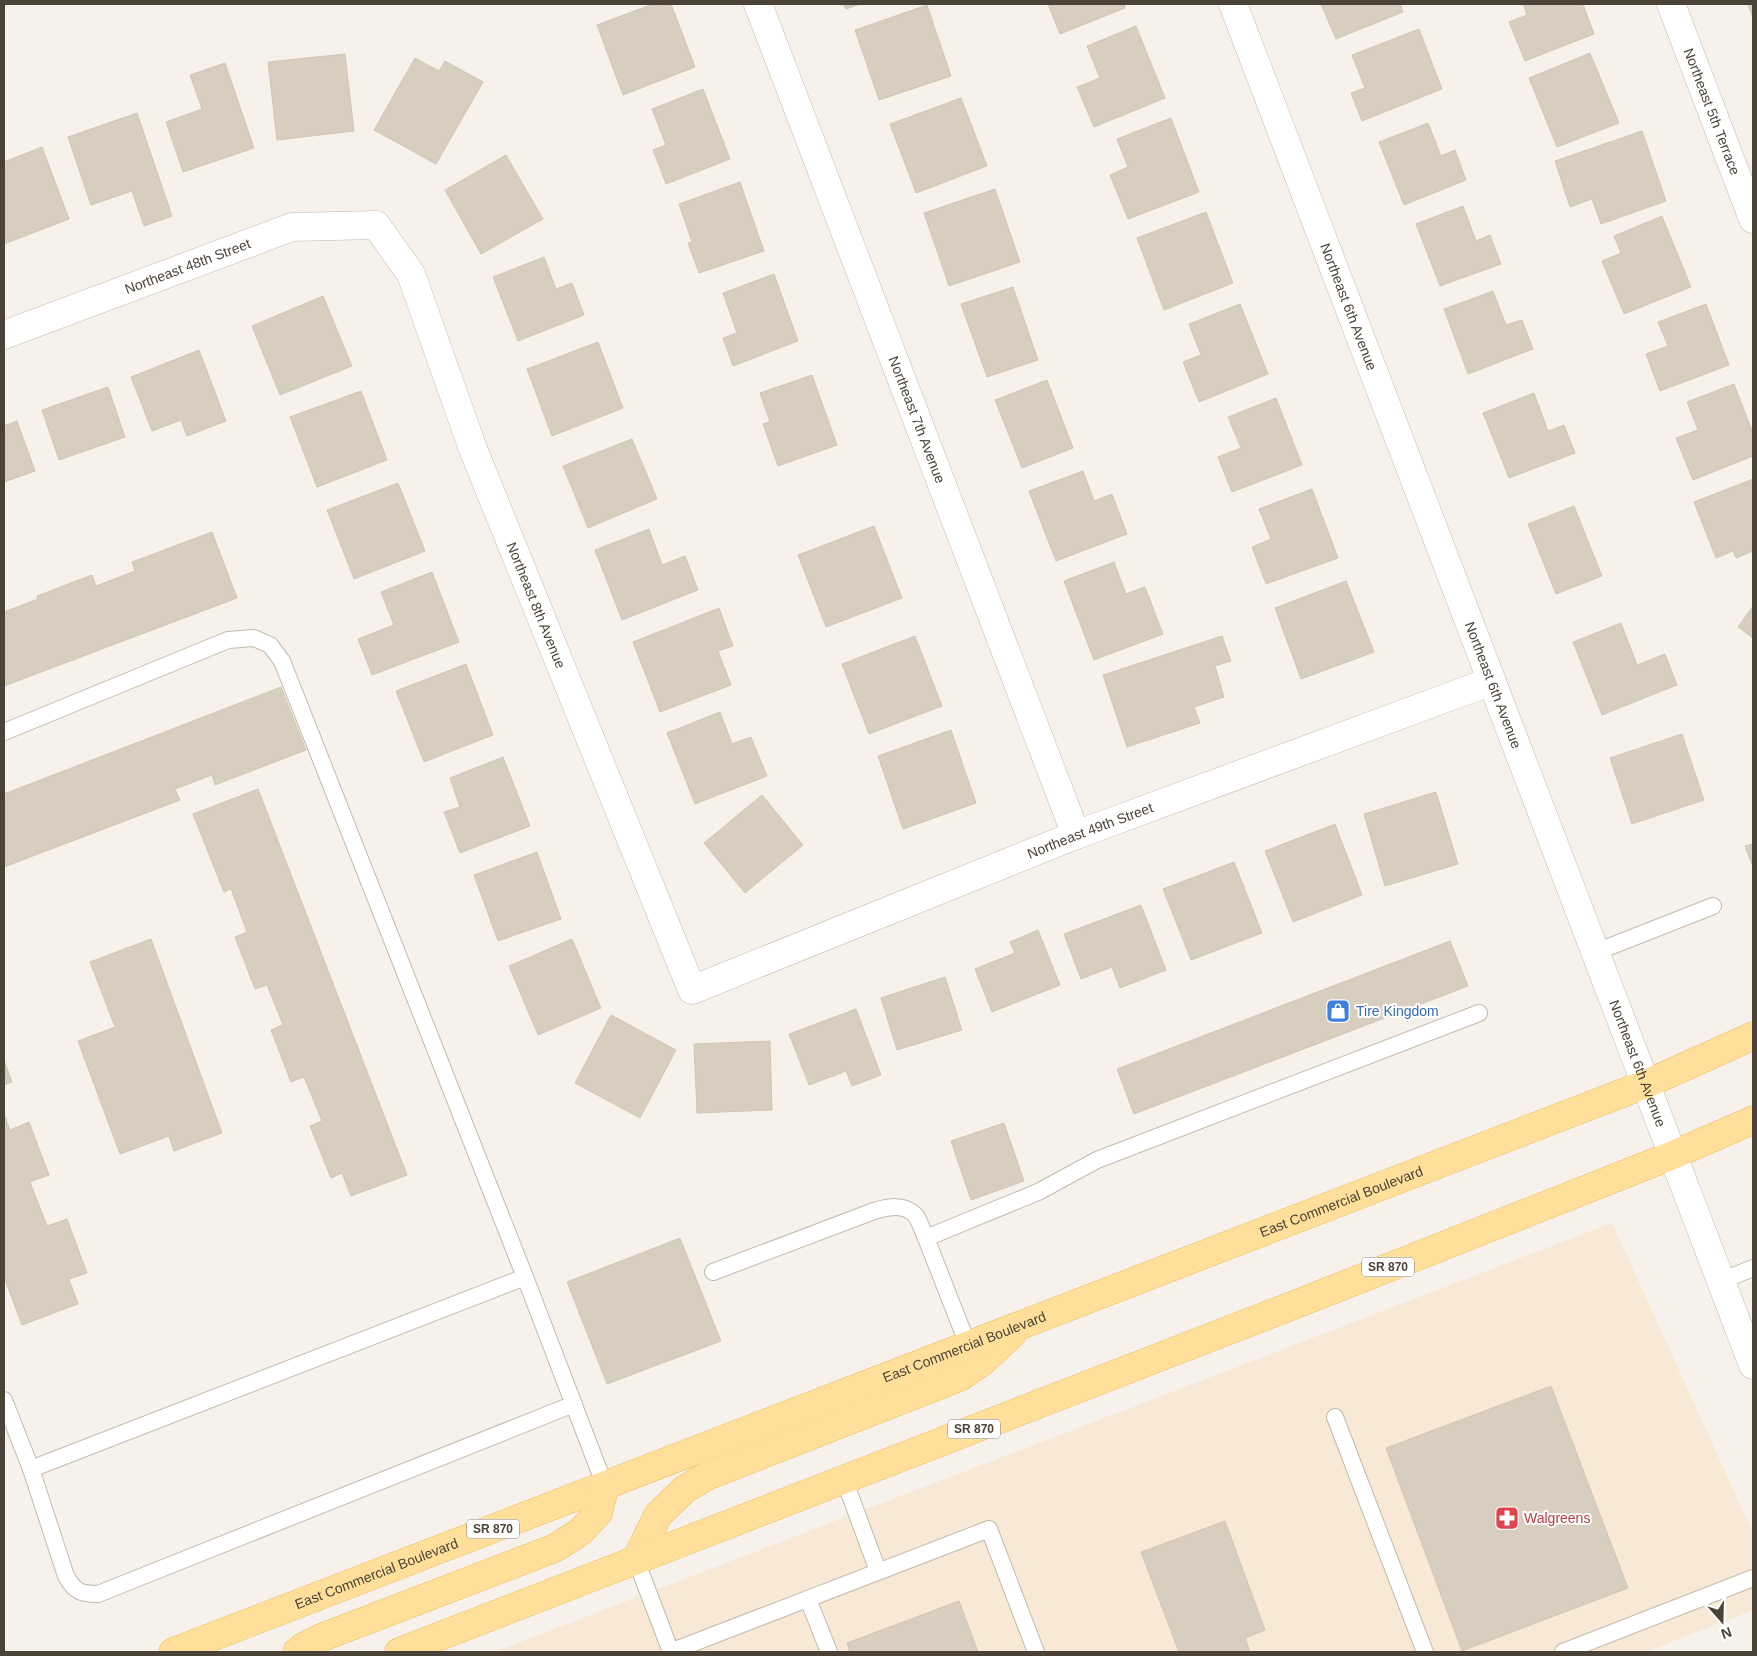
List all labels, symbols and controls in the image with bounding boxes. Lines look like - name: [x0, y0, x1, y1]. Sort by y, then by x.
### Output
- street label: Northeast 5th Terrace: [1681, 46, 1743, 177]
- street label: Northeast 48th Street: [122, 235, 253, 297]
- street label: Northeast 6th Avenue: [1317, 241, 1380, 373]
- street label: Northeast 7th Avenue: [886, 354, 949, 485]
- street label: Northeast 8th Avenue: [504, 540, 569, 671]
- street label: Northeast 6th Avenue: [1462, 619, 1525, 751]
- street label: Northeast 49th Street: [1025, 799, 1155, 862]
- shop icon: Tire Kingdom: [1325, 998, 1351, 1024]
- street label: Northeast 6th Avenue: [1606, 998, 1669, 1129]
- place label: Tire Kingdom: [1356, 1003, 1439, 1019]
- street label: East Commercial Boulevard: [1257, 1163, 1425, 1240]
- road number: SR 870: [1362, 1258, 1414, 1276]
- street label: East Commercial Boulevard: [880, 1308, 1048, 1386]
- road number: SR 870: [948, 1420, 1000, 1438]
- pharmacy icon: Walgreens: [1494, 1505, 1520, 1531]
- place label: Walgreens: [1524, 1510, 1590, 1526]
- road number: SR 870: [467, 1520, 519, 1538]
- street label: East Commercial Boulevard: [292, 1535, 460, 1612]
- north arrow: [1697, 1596, 1747, 1646]
- text: N: [1719, 1624, 1734, 1642]

